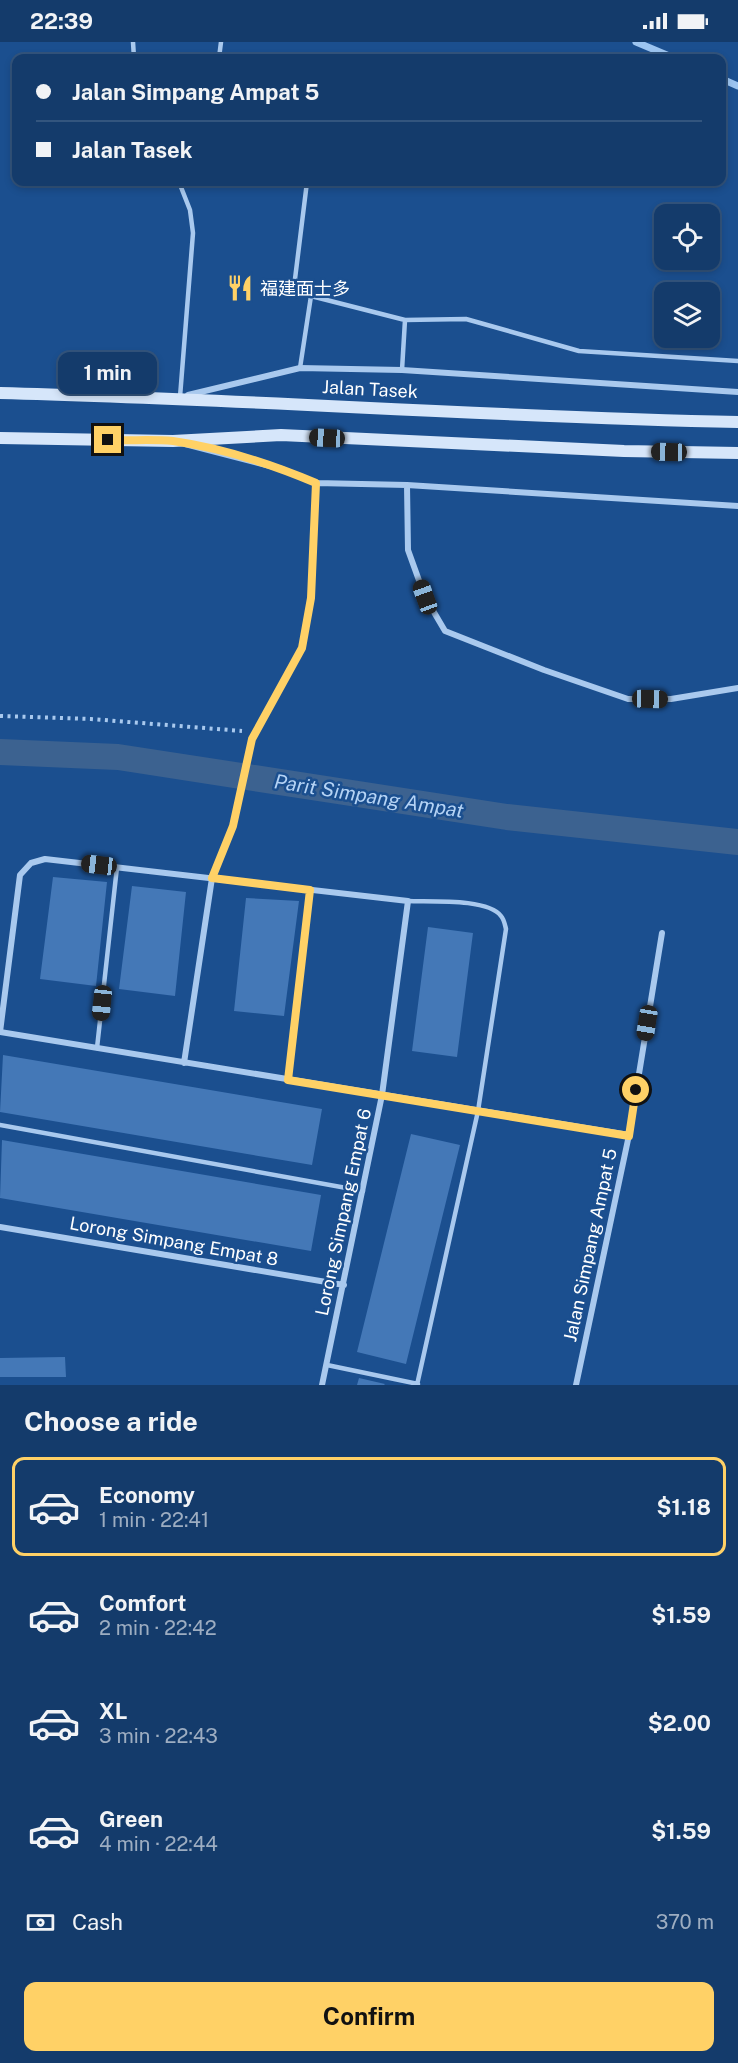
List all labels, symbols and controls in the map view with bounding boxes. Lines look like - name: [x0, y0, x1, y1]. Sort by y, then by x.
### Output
- text: 22:39: [30, 8, 93, 34]
- text: Jalan Simpang Ampat 5: [72, 79, 319, 105]
- text: Jalan Tasek: [72, 137, 193, 163]
- map controls: [654, 204, 720, 348]
- button: locate: [654, 204, 720, 270]
- restaurant icon: 福建面士多: [225, 273, 255, 303]
- place label: 福建面士多: [260, 278, 350, 299]
- button: layers: [654, 282, 720, 348]
- callout: 1 min: [58, 353, 158, 395]
- text: 1 min: [83, 361, 132, 385]
- street label: Jalan Tasek: [322, 376, 418, 402]
- route end: [94, 426, 121, 453]
- car: [309, 428, 345, 448]
- car: [651, 443, 687, 461]
- car: [410, 577, 440, 617]
- car: [632, 690, 668, 708]
- water label: Parit Simpang Ampat: [272, 769, 466, 823]
- car: [80, 854, 118, 876]
- car: [91, 984, 113, 1022]
- car: [635, 1004, 659, 1042]
- route start: [622, 1076, 649, 1103]
- street label: Lorong Simpang Empat 6: [311, 1107, 375, 1317]
- street label: Jalan Simpang Ampat 5: [559, 1146, 621, 1344]
- street label: Lorong Simpang Empat 8: [68, 1212, 280, 1270]
- text: Choose a ride: [24, 1405, 198, 1437]
- icon: car: [27, 1480, 81, 1534]
- text: Economy: [99, 1482, 195, 1508]
- text: $1.18: [657, 1494, 711, 1520]
- text: 1 min · 22:41: [99, 1508, 209, 1532]
- icon: car: [27, 1588, 81, 1642]
- text: Comfort: [99, 1590, 186, 1616]
- text: $1.59: [651, 1602, 711, 1628]
- text: 2 min · 22:42: [99, 1616, 217, 1640]
- icon: car: [27, 1696, 81, 1750]
- text: XL: [99, 1698, 127, 1724]
- text: $2.00: [648, 1710, 711, 1736]
- text: 3 min · 22:43: [99, 1724, 218, 1748]
- icon: car: [27, 1804, 81, 1858]
- text: Green: [99, 1806, 163, 1832]
- text: $1.59: [651, 1818, 711, 1844]
- text: 4 min · 22:44: [99, 1832, 218, 1856]
- icon: cash: [24, 1906, 57, 1939]
- text: Cash: [72, 1909, 123, 1935]
- text: 370 m: [656, 1910, 714, 1934]
- button: Confirm: [24, 1982, 714, 2051]

